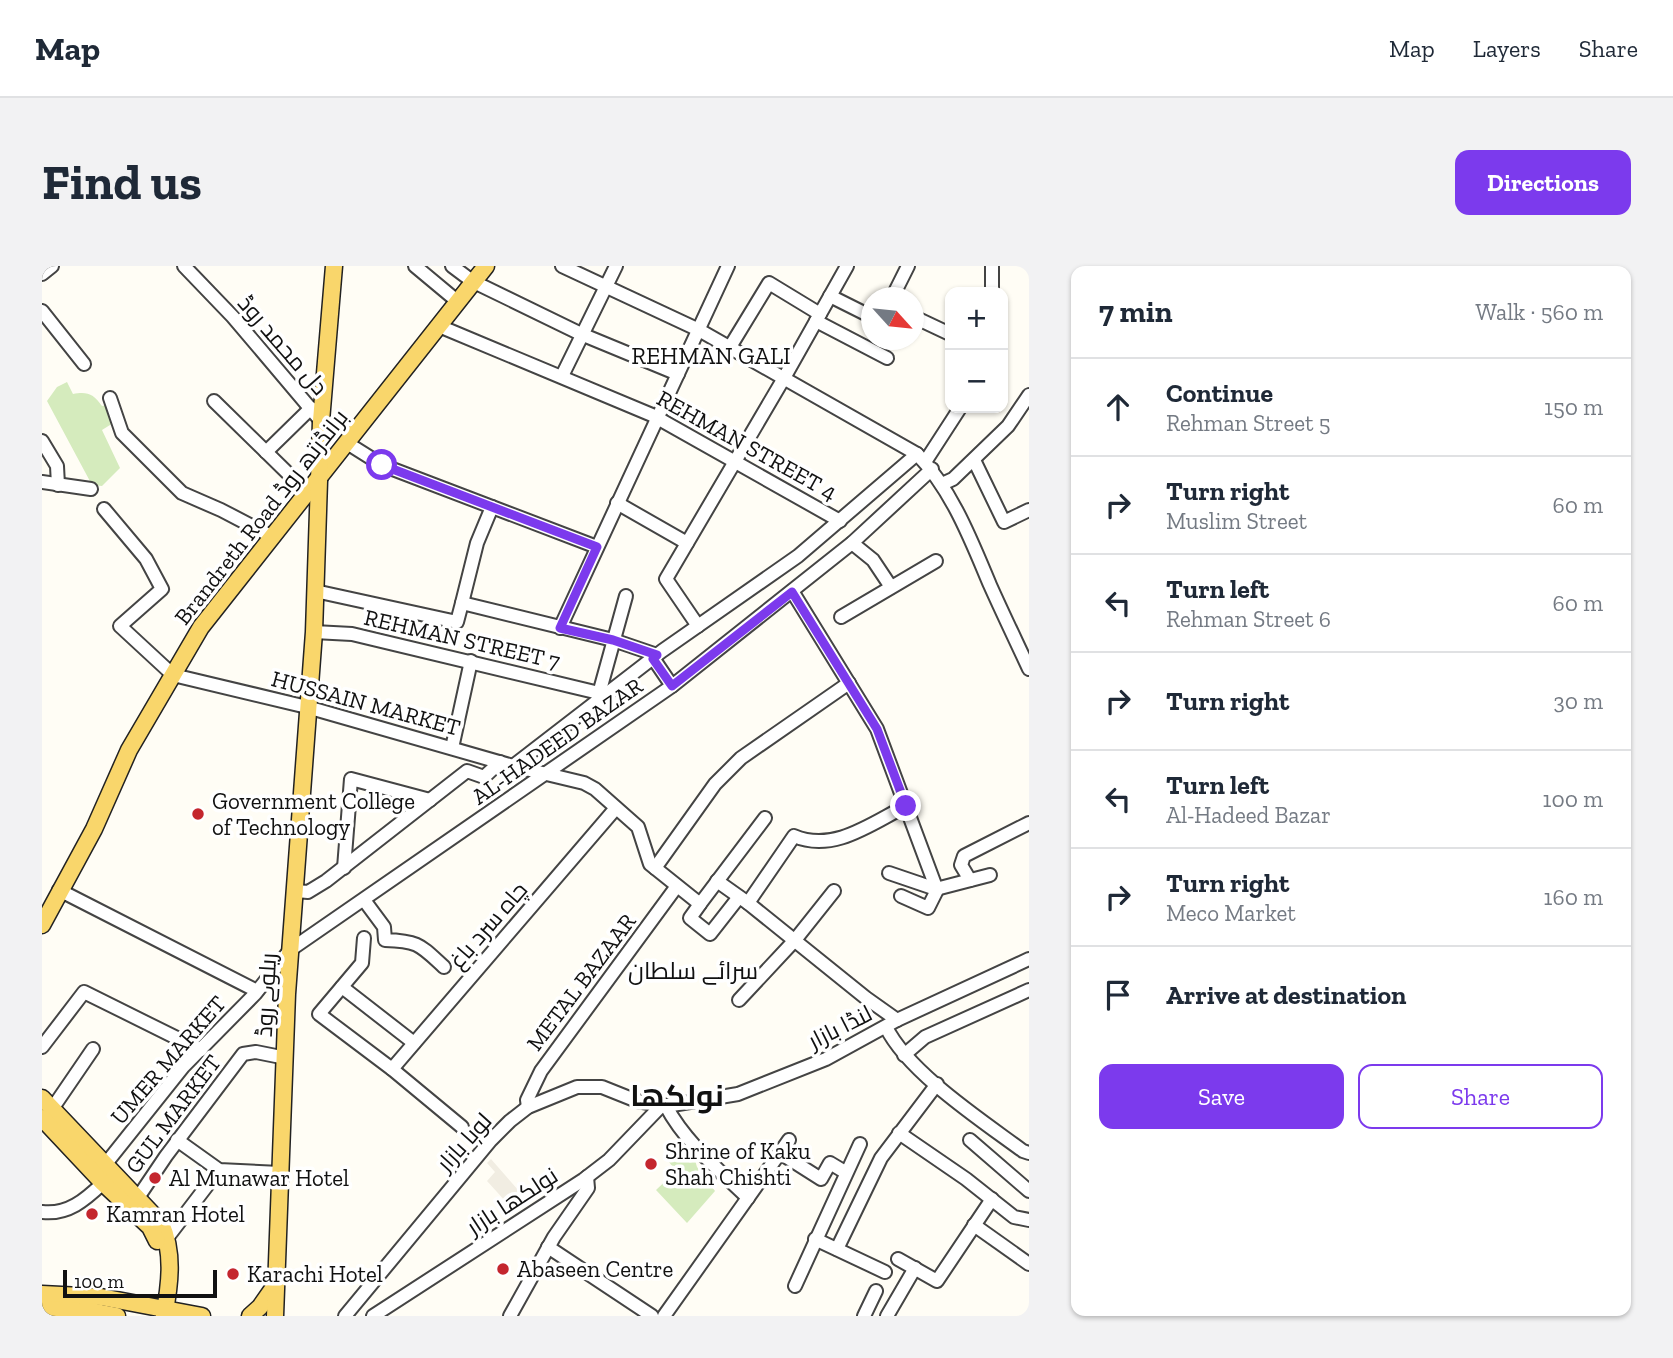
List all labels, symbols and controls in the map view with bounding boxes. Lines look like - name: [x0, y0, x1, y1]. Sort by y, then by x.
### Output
- text: Map: [35, 29, 100, 68]
- text: Map: [1389, 34, 1435, 63]
- text: Layers: [1473, 34, 1541, 63]
- text: Share: [1579, 34, 1638, 63]
- button: Directions: [1455, 150, 1631, 215]
- text: Find us: [42, 153, 202, 212]
- north arrow: [861, 287, 924, 350]
- map controls: [945, 287, 1008, 413]
- button: +: [945, 287, 1008, 350]
- street label: دل محمد روڈ: [232, 289, 334, 401]
- text: 7 min: [1099, 294, 1173, 330]
- text: Walk · 560 m: [1476, 298, 1603, 326]
- district label: REHMAN GALI: [631, 341, 791, 370]
- button: −: [945, 350, 1008, 413]
- text: Continue: [1166, 377, 1273, 409]
- street label: REHMAN STREET 4: [652, 384, 842, 506]
- icon: ahead: [1099, 388, 1137, 426]
- text: 150 m: [1544, 393, 1603, 421]
- street label: Brandreth Road برانڈرتھ روڈ: [168, 404, 354, 630]
- text: Rehman Street 5: [1166, 409, 1331, 437]
- route start: [366, 449, 397, 480]
- text: Turn right: [1166, 475, 1289, 507]
- icon: right: [1099, 486, 1137, 524]
- text: 60 m: [1552, 491, 1603, 519]
- text: Muslim Street: [1166, 507, 1307, 535]
- text: Turn left: [1166, 573, 1269, 605]
- icon: left: [1099, 584, 1137, 622]
- text: 60 m: [1552, 589, 1603, 617]
- street label: REHMAN STREET 7: [361, 603, 563, 675]
- text: Rehman Street 6: [1166, 605, 1331, 633]
- street label: HUSSAIN MARKET: [269, 664, 463, 742]
- street label: AL-HADEED BAZAR: [466, 672, 648, 810]
- icon: right: [1099, 682, 1137, 720]
- text: Turn right: [1166, 685, 1289, 717]
- text: 30 m: [1553, 687, 1603, 715]
- text: Turn left: [1166, 769, 1269, 801]
- icon: left: [1099, 780, 1137, 818]
- text: 100 m: [1543, 785, 1603, 813]
- place label: Government College of Technology: [212, 787, 415, 841]
- route end: [890, 790, 921, 821]
- text: Al-Hadeed Bazar: [1166, 801, 1331, 829]
- marker: Government College of Technology: [190, 806, 206, 822]
- text: Turn right: [1166, 867, 1289, 899]
- street label: چاہ سرد باغ: [443, 876, 535, 975]
- icon: right: [1099, 878, 1137, 916]
- text: 160 m: [1544, 883, 1603, 911]
- text: Meco Market: [1166, 899, 1296, 927]
- street label: METAL BAZAAR: [520, 908, 642, 1056]
- street label: ریلوے روڈ: [250, 952, 282, 1038]
- district label: سرائے سلطان: [628, 956, 758, 985]
- icon: arrive: [1099, 976, 1137, 1014]
- text: Arrive at destination: [1166, 979, 1406, 1011]
- street label: UMER MARKET: [104, 990, 232, 1130]
- street label: لنڈا بازار: [802, 999, 877, 1056]
- street label: GUL MARKET: [119, 1049, 227, 1179]
- button: Save: [1099, 1064, 1344, 1129]
- button: Share: [1358, 1064, 1603, 1129]
- district label: نولکھا: [630, 1078, 724, 1114]
- street label: لوہا بازار: [429, 1107, 498, 1179]
- place label: Shrine of Kaku Shah Chishti: [665, 1137, 811, 1191]
- marker: Shrine of Kaku Shah Chishti: [643, 1156, 659, 1172]
- street label: نولکھا بازار: [460, 1161, 563, 1242]
- place label: Al Munawar Hotel: [169, 1164, 349, 1192]
- marker: Al Munawar Hotel: [147, 1170, 163, 1186]
- place label: Kamran Hotel: [106, 1200, 245, 1228]
- marker: Kamran Hotel: [84, 1206, 100, 1222]
- place label: Abaseen Centre: [517, 1255, 673, 1283]
- place label: Karachi Hotel: [247, 1260, 383, 1288]
- marker: Abaseen Centre: [495, 1261, 511, 1277]
- marker: Karachi Hotel: [225, 1266, 241, 1282]
- scale bar: [63, 1267, 217, 1299]
- text: 100 m: [74, 1270, 124, 1293]

